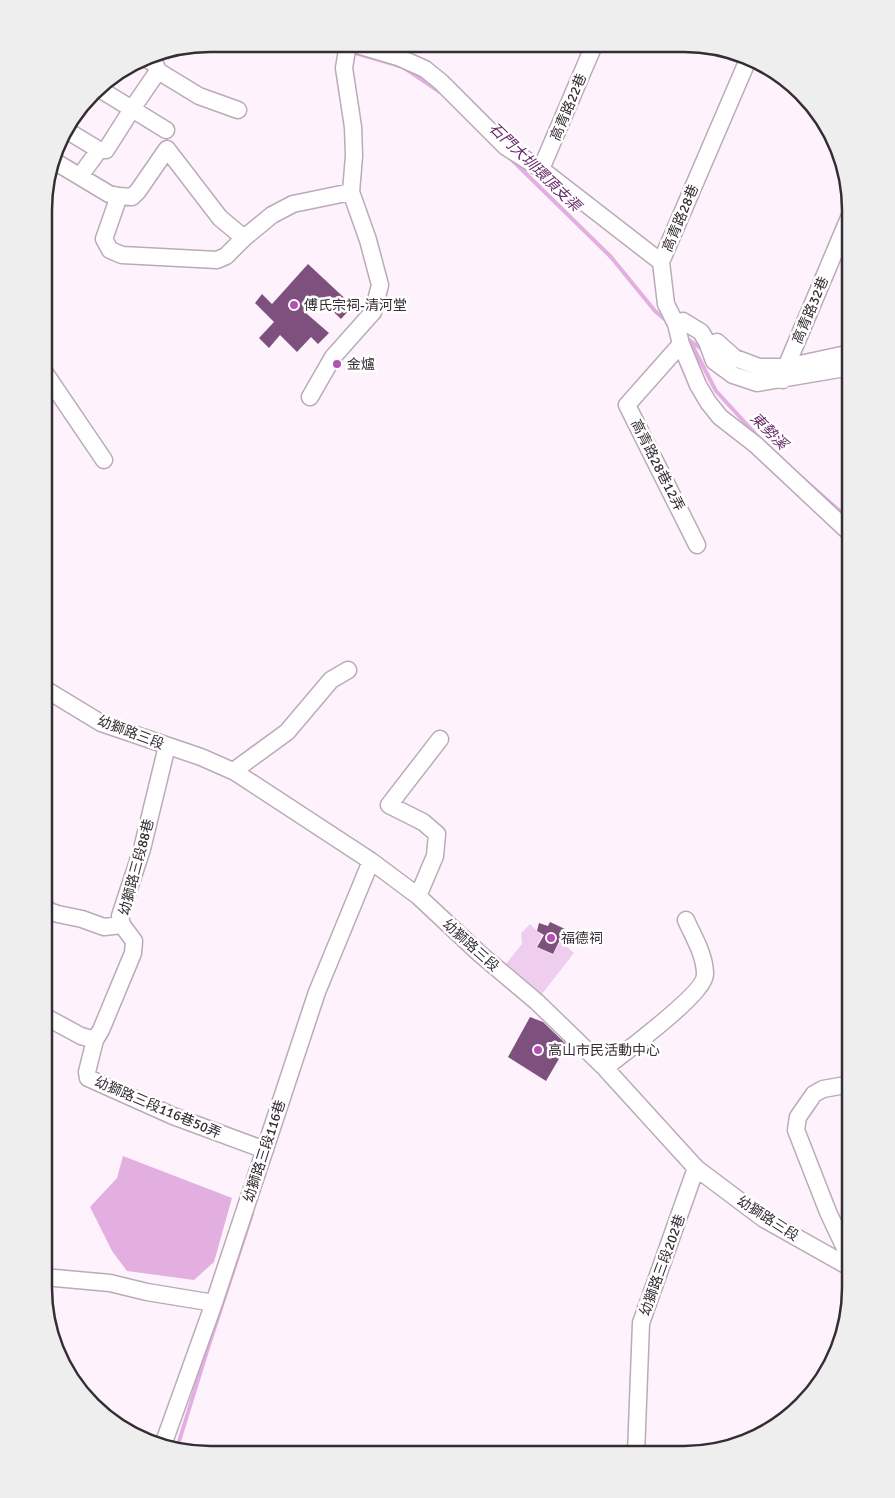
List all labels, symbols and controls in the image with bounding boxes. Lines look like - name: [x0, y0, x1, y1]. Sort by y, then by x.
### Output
- street label: 高青路22巷: [547, 71, 590, 143]
- water label: 石門大圳環頂支渠: [486, 119, 586, 217]
- street label: 高青路28巷: [659, 182, 702, 254]
- street label: 高青路32巷: [789, 274, 832, 346]
- place label: 傅氏宗祠-清河堂: [304, 297, 407, 314]
- marker: 傅氏宗祠-清河堂: [288, 299, 300, 311]
- place label: 金爐: [347, 356, 375, 373]
- marker: 金爐: [331, 358, 343, 370]
- water label: 東勢溪: [747, 409, 793, 455]
- street label: 高青路28巷12弄: [627, 417, 688, 514]
- street label: 幼獅路三段: [95, 712, 167, 753]
- street label: 幼獅路三段88巷: [115, 817, 158, 917]
- street label: 幼獅路三段: [439, 916, 502, 975]
- place label: 福德祠: [561, 930, 603, 947]
- marker: 福德祠: [545, 932, 557, 944]
- place label: 高山市民活動中心: [548, 1042, 660, 1059]
- marker: 高山市民活動中心: [532, 1044, 544, 1056]
- street label: 幼獅路三段116巷50弄: [92, 1073, 224, 1142]
- street label: 幼獅路三段116巷: [240, 1098, 289, 1205]
- street label: 幼獅路三段: [734, 1192, 802, 1245]
- street label: 幼獅路三段202巷: [636, 1212, 689, 1318]

